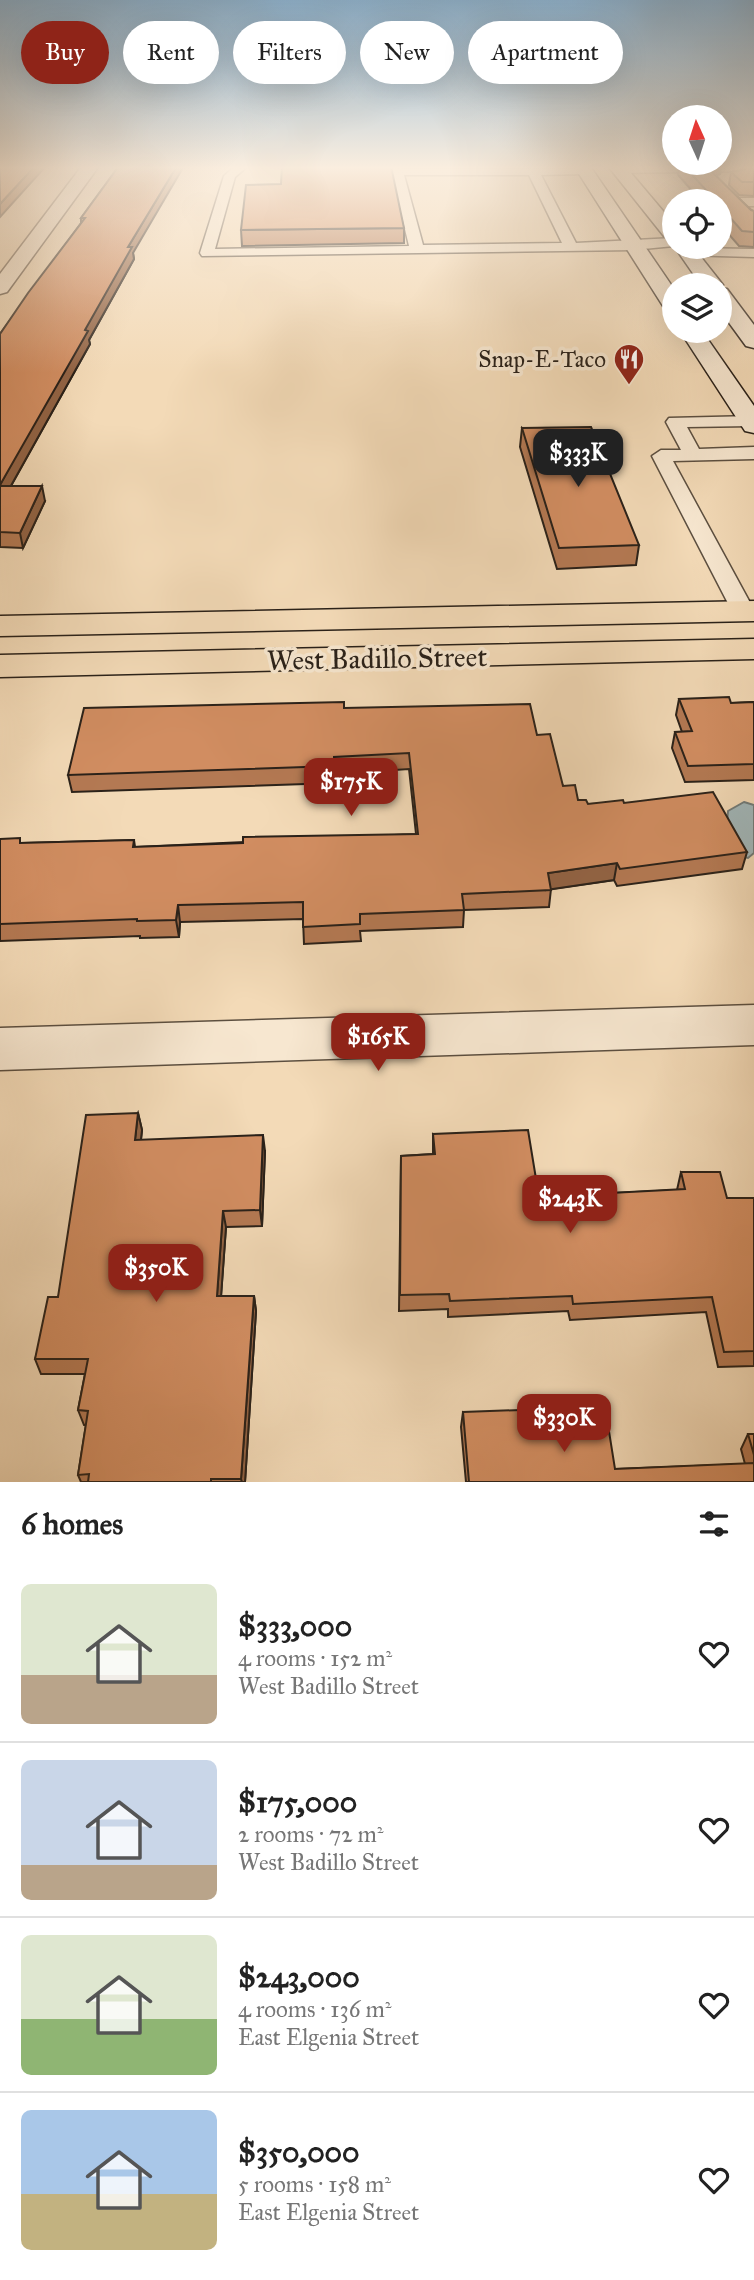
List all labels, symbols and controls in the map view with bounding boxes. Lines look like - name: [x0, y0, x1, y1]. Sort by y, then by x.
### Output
- chip: Buy: [21, 21, 109, 84]
- chip: Rent: [123, 21, 219, 84]
- chip: Filters: [233, 21, 346, 84]
- chip: New: [360, 21, 454, 84]
- chip: Apartment: [468, 21, 623, 84]
- north arrow: [662, 105, 732, 175]
- map controls: [662, 105, 732, 343]
- button: locate: [662, 189, 732, 259]
- button: layers: [662, 273, 732, 343]
- restaurant icon: Snap-E-Taco: [612, 342, 646, 386]
- place label: Snap-E-Taco: [478, 345, 606, 373]
- pin: $333K: [529, 430, 627, 489]
- text: $333K: [549, 438, 607, 466]
- street label: West Badillo Street: [267, 639, 488, 678]
- pin: $175K: [302, 758, 400, 818]
- text: $175K: [320, 767, 382, 795]
- pin: $165K: [329, 1014, 427, 1073]
- text: $165K: [347, 1022, 409, 1050]
- pin: $243K: [521, 1176, 619, 1235]
- text: $243K: [538, 1184, 602, 1212]
- pin: $350K: [107, 1244, 205, 1304]
- text: $350K: [124, 1253, 188, 1281]
- pin: $330K: [515, 1394, 613, 1454]
- text: $330K: [533, 1403, 595, 1431]
- icon: filters: [695, 1505, 733, 1543]
- text: 6 homes: [21, 1506, 123, 1542]
- text: $333,000: [238, 1608, 352, 1644]
- icon: home: [77, 1612, 161, 1696]
- icon: heart: [695, 1635, 733, 1673]
- text: 4 rooms · 152 m²: [238, 1644, 392, 1672]
- text: West Badillo Street: [238, 1672, 419, 1700]
- text: $175,000: [238, 1784, 357, 1820]
- icon: home: [77, 1788, 161, 1872]
- icon: heart: [695, 1811, 733, 1849]
- text: 2 rooms · 72 m²: [238, 1820, 383, 1848]
- text: West Badillo Street: [238, 1848, 419, 1876]
- text: $243,000: [238, 1959, 360, 1995]
- icon: home: [77, 1963, 161, 2047]
- icon: heart: [695, 1986, 733, 2024]
- text: 4 rooms · 136 m²: [238, 1995, 391, 2023]
- text: East Elgenia Street: [238, 2023, 419, 2051]
- text: $350,000: [238, 2134, 360, 2170]
- icon: home: [77, 2138, 161, 2222]
- icon: heart: [695, 2161, 733, 2199]
- text: 5 rooms · 158 m²: [238, 2170, 391, 2198]
- text: East Elgenia Street: [238, 2198, 419, 2226]

